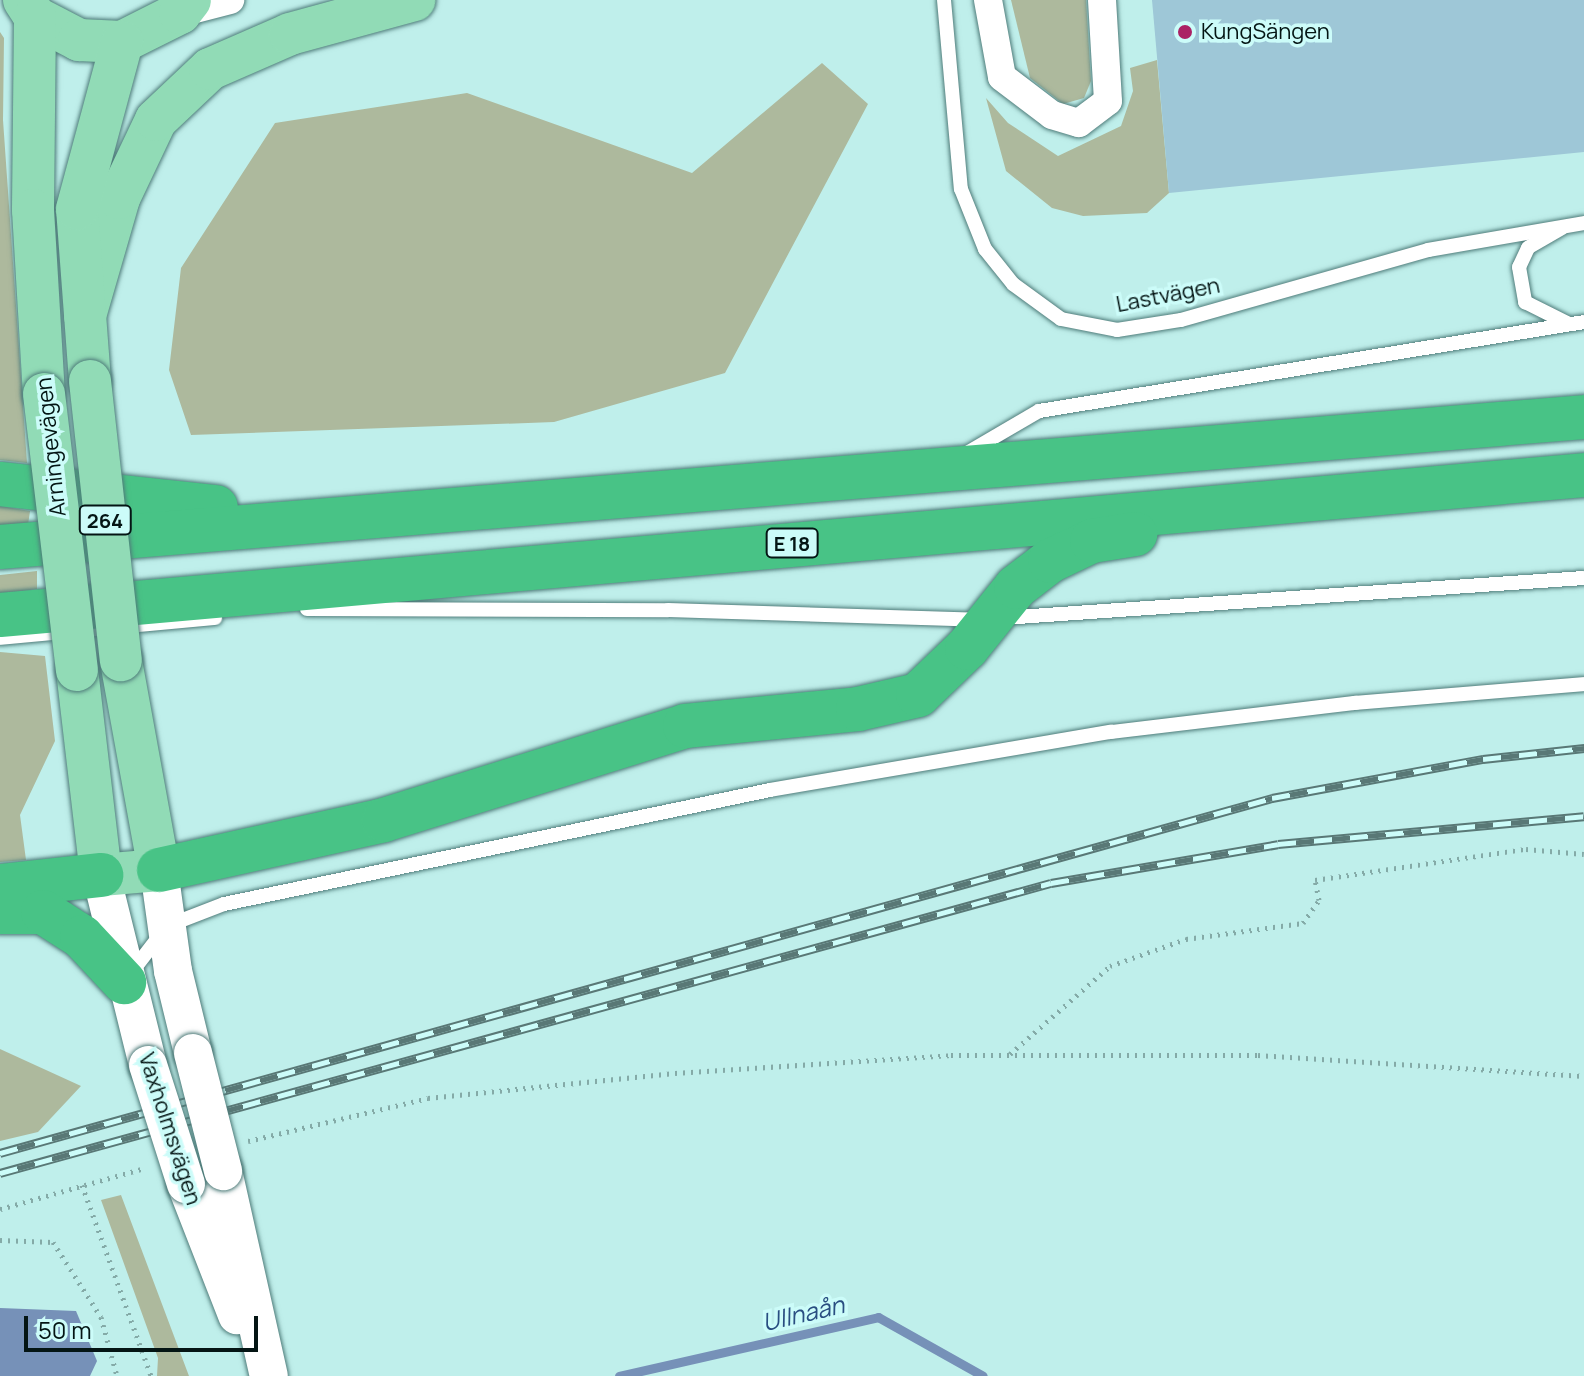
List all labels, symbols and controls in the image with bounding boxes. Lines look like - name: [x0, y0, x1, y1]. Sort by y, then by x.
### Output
- place label: KungSängen: [1201, 19, 1330, 45]
- marker: KungSängen: [1176, 23, 1194, 41]
- street label: Lastvägen: [1114, 272, 1222, 318]
- street label: Arningevägen: [31, 376, 71, 518]
- road number: 264: [77, 504, 133, 536]
- road number: E 18: [764, 527, 820, 559]
- street label: Vaxholmsvägen: [133, 1050, 207, 1208]
- water label: Ullnaån: [759, 1290, 847, 1336]
- scale bar: [28, 1300, 262, 1350]
- text: 50 m: [38, 1313, 92, 1346]

